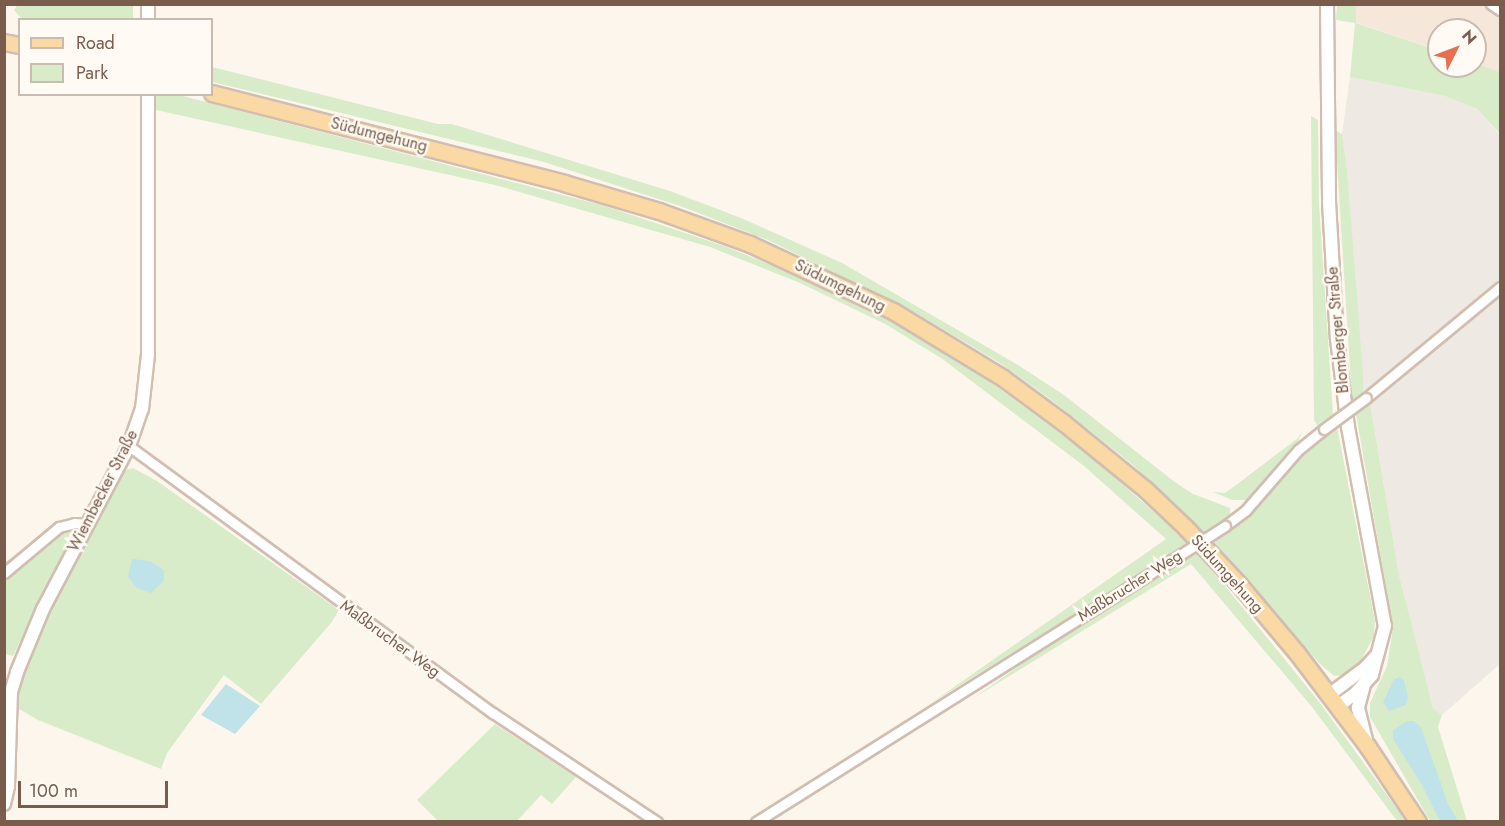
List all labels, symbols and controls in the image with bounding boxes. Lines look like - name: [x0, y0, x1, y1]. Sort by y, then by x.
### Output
- legend: [18, 18, 213, 96]
- north arrow: [1427, 18, 1487, 78]
- text: N: [1456, 25, 1482, 49]
- text: Road: [76, 30, 115, 56]
- text: Park: [76, 60, 108, 86]
- street label: Südumgehung: [329, 114, 429, 156]
- street label: Südumgehung: [791, 256, 889, 316]
- street label: Blomberger Straße: [1323, 266, 1353, 394]
- street label: Wiembecker Straße: [64, 427, 142, 555]
- street label: Südumgehung: [1187, 531, 1267, 617]
- street label: Maßbrucher Weg: [1074, 546, 1186, 626]
- street label: Maßbrucher Weg: [336, 596, 444, 682]
- scale bar: [21, 769, 171, 807]
- text: 100 m: [29, 778, 78, 804]

